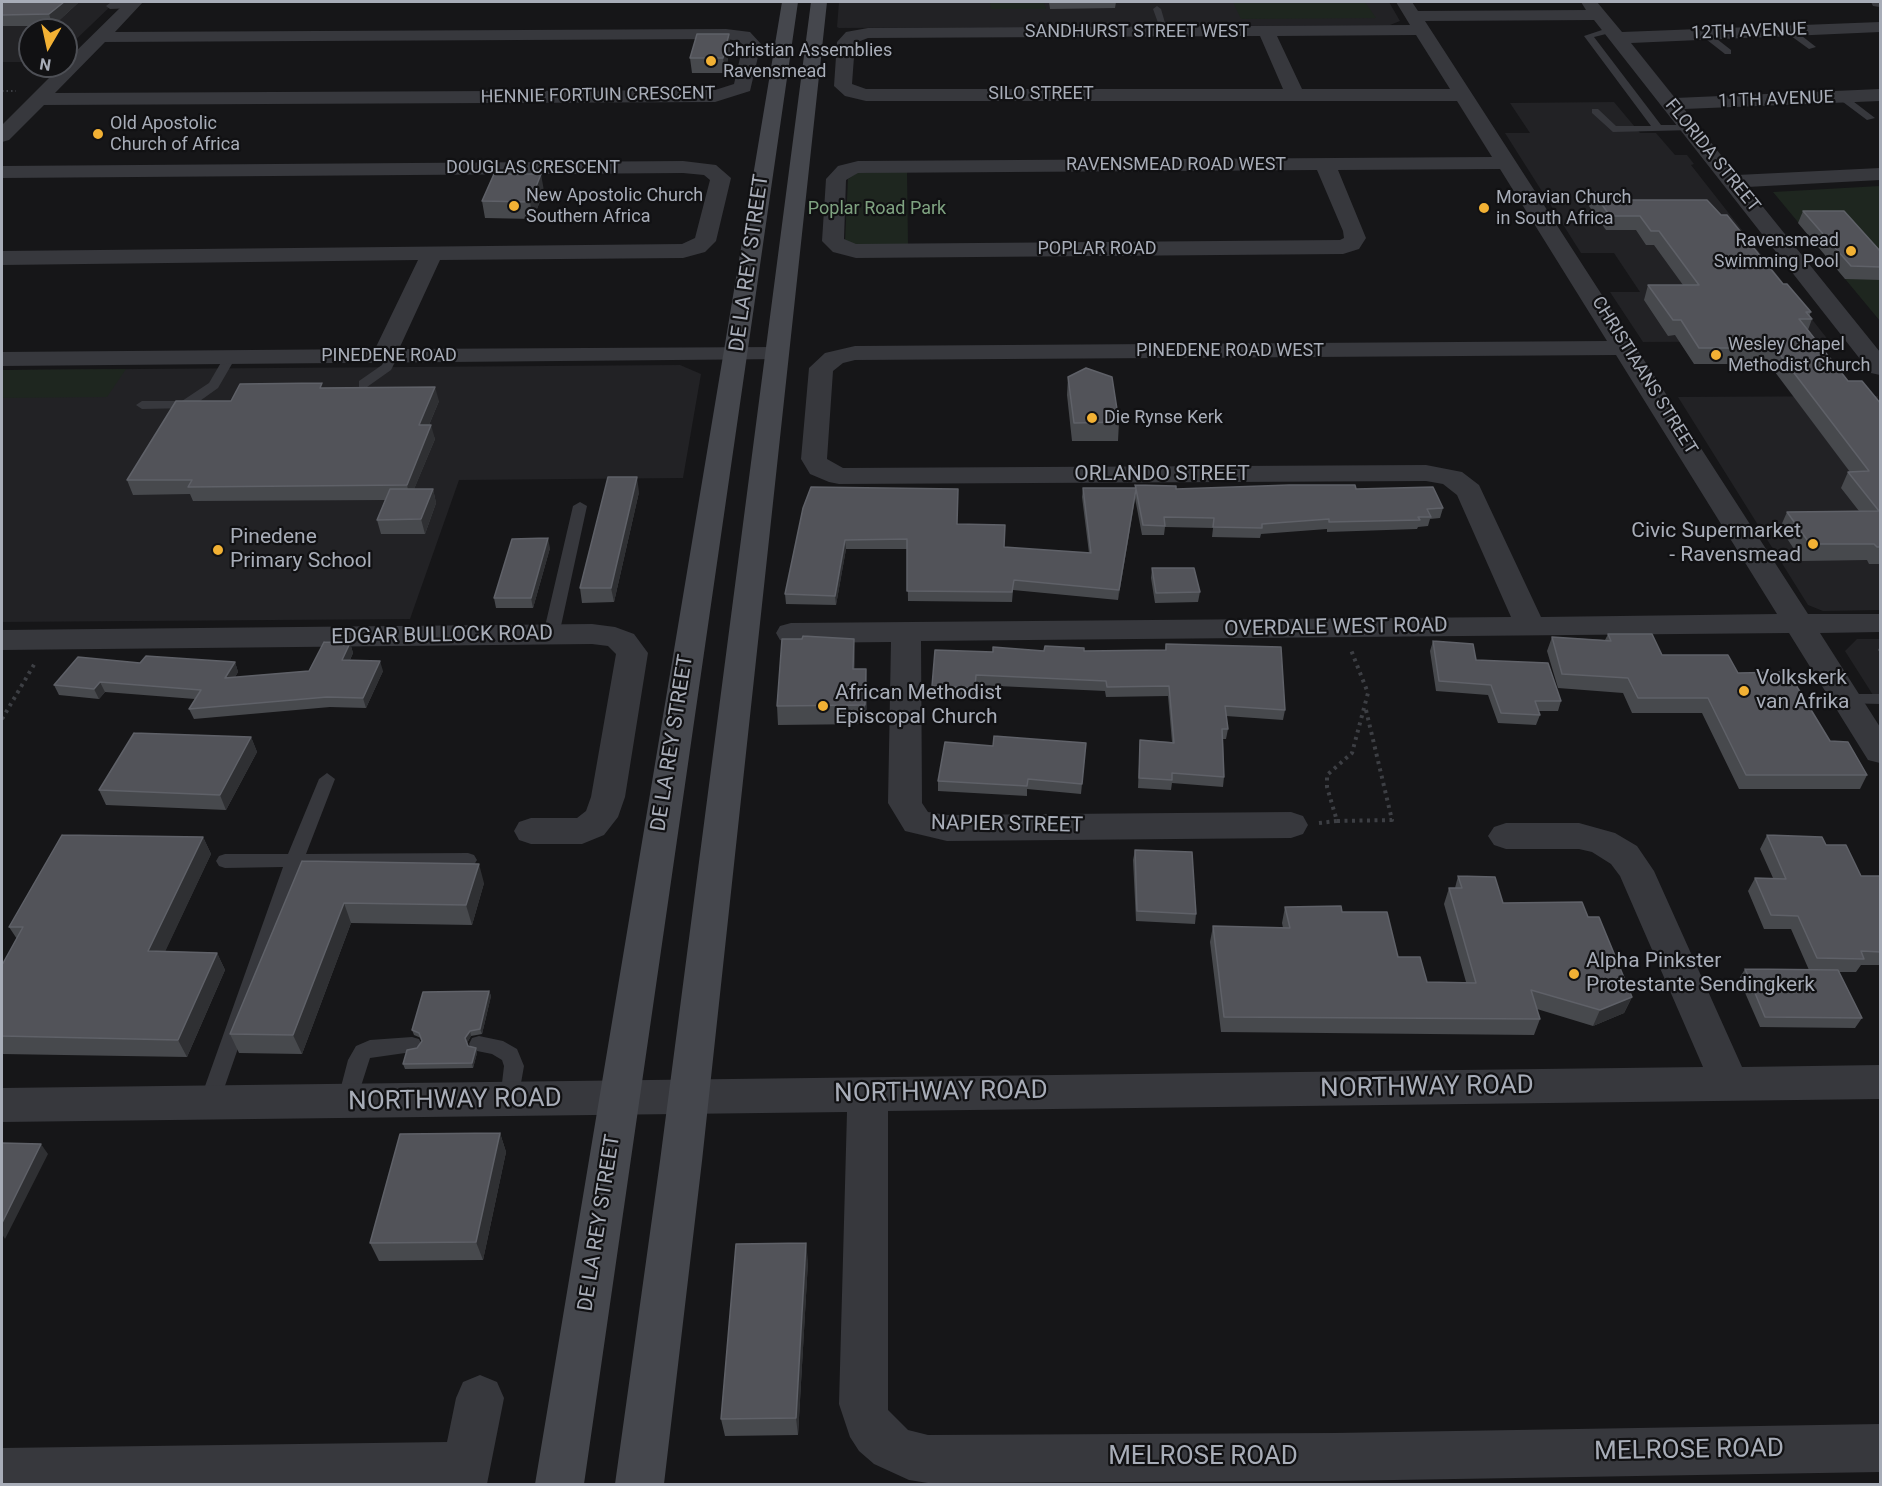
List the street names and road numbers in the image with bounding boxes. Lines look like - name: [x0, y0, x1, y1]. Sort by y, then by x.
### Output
- street label: 12TH AVENUE: [1691, 19, 1807, 45]
- street label: SANDHURST STREET WEST: [1025, 21, 1249, 43]
- street label: HENNIE FORTUIN CRESCENT: [480, 83, 716, 109]
- street label: SILO STREET: [988, 83, 1094, 105]
- street label: 11TH AVENUE: [1718, 87, 1834, 113]
- street label: FLORIDA STREET: [1660, 95, 1764, 217]
- street label: RAVENSMEAD ROAD WEST: [1066, 154, 1286, 176]
- street label: DOUGLAS CRESCENT: [446, 157, 620, 179]
- street label: DE LA REY STREET: [725, 173, 775, 353]
- street label: POPLAR ROAD: [1037, 238, 1157, 260]
- street label: CHRISTIAANS STREET: [1587, 293, 1701, 459]
- street label: PINEDENE ROAD WEST: [1136, 340, 1324, 362]
- street label: PINEDENE ROAD: [321, 345, 457, 367]
- street label: ORLANDO STREET: [1074, 462, 1250, 488]
- street label: OVERDALE WEST ROAD: [1224, 613, 1448, 643]
- street label: EDGAR BULLOCK ROAD: [331, 621, 553, 651]
- street label: DE LA REY STREET: [647, 653, 699, 833]
- street label: NAPIER STREET: [931, 811, 1083, 839]
- street label: NORTHWAY ROAD: [1320, 1071, 1534, 1105]
- street label: NORTHWAY ROAD: [834, 1076, 1048, 1110]
- street label: NORTHWAY ROAD: [348, 1084, 562, 1118]
- street label: DE LA REY STREET: [574, 1133, 626, 1313]
- street label: MELROSE ROAD: [1594, 1434, 1784, 1468]
- street label: MELROSE ROAD: [1108, 1441, 1298, 1473]

